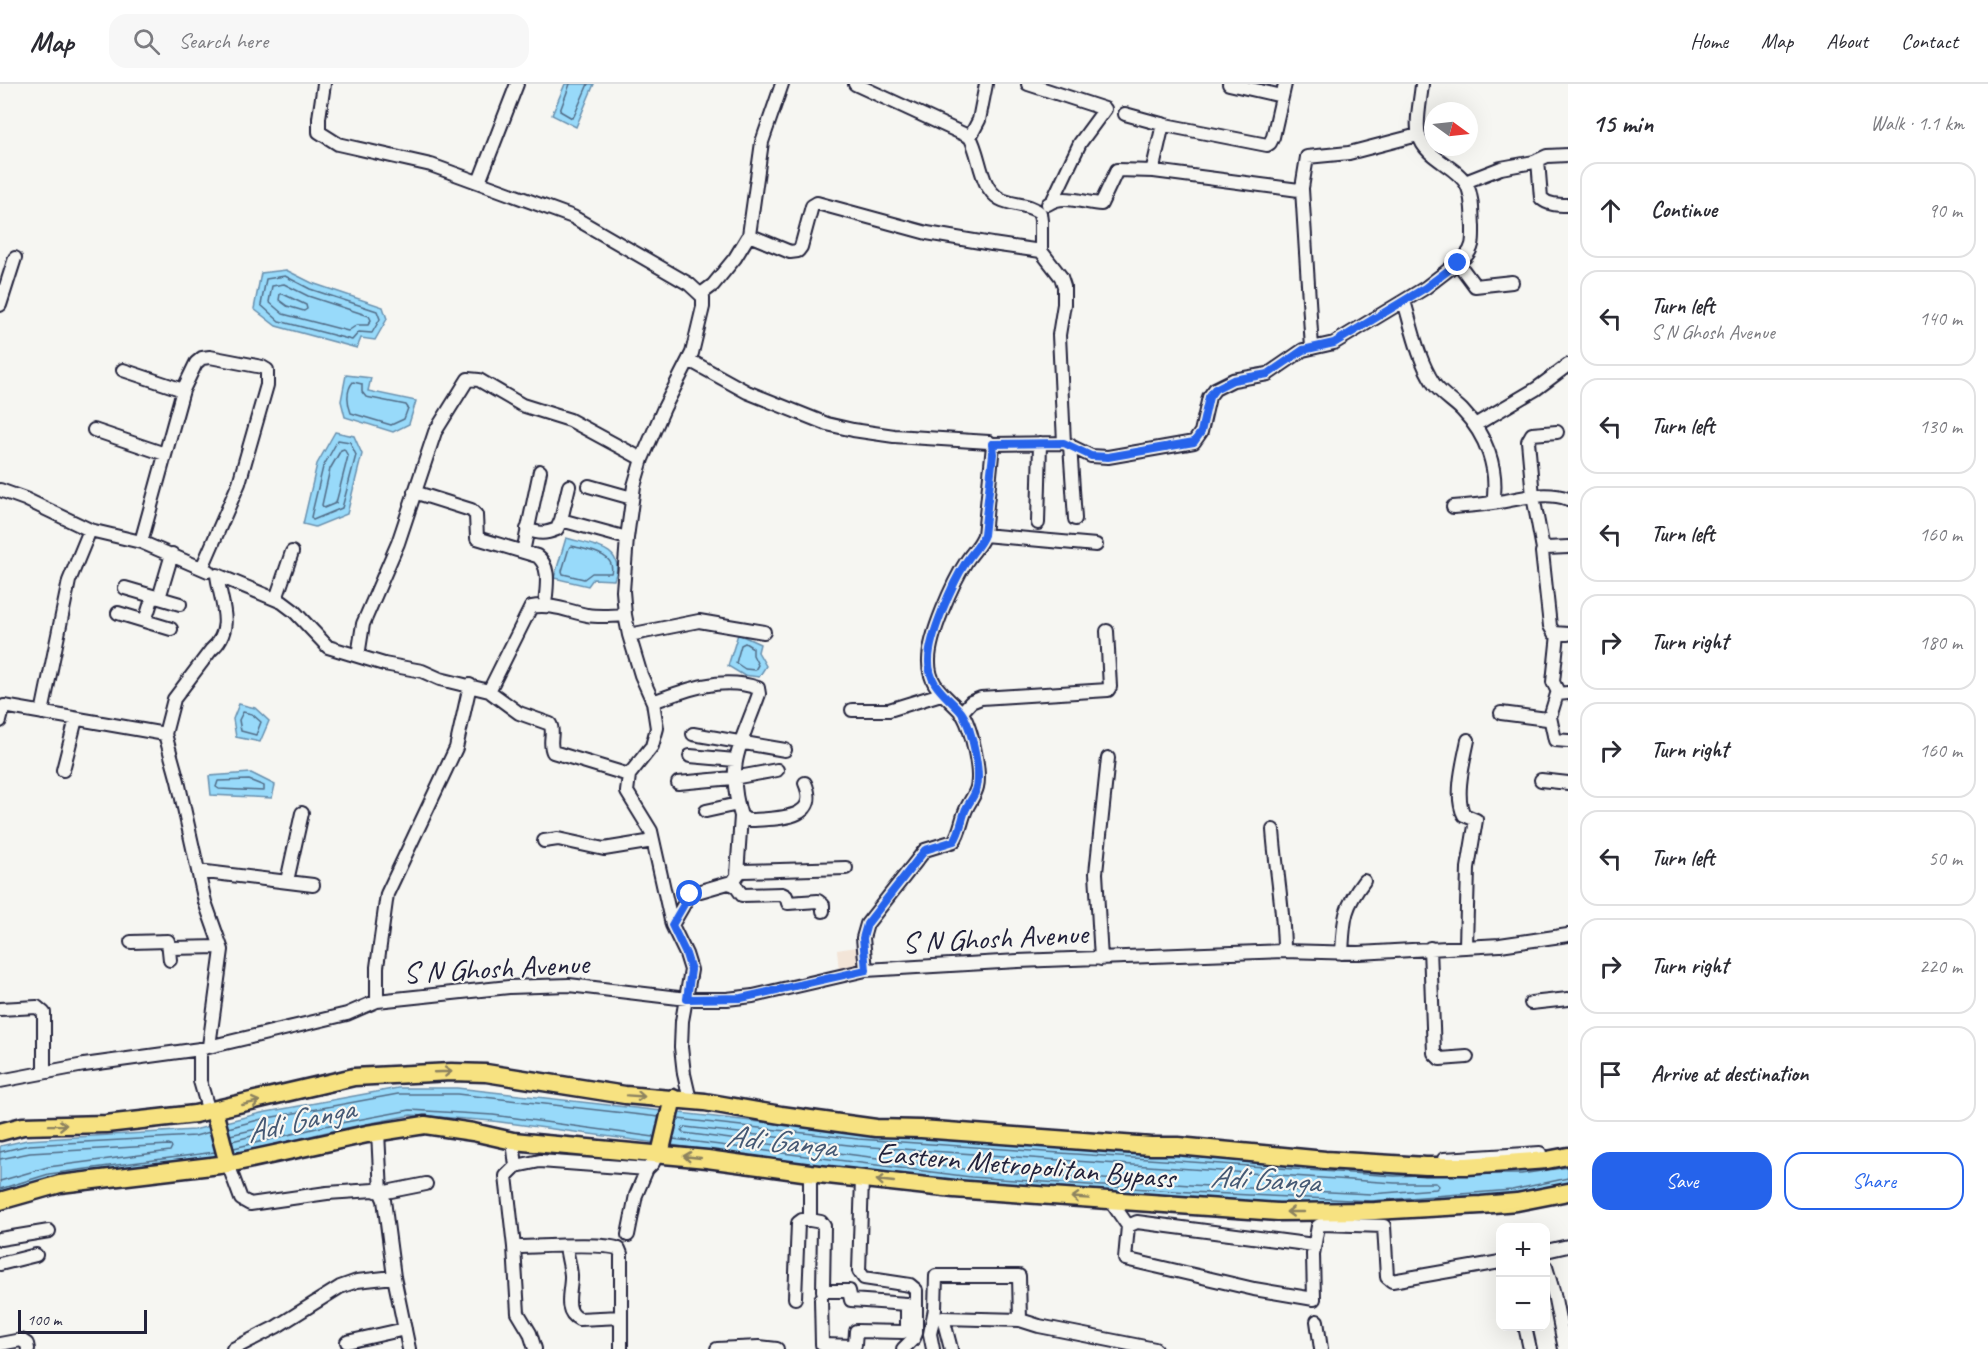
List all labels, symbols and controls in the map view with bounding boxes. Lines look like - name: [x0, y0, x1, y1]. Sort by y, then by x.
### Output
- search box: [109, 14, 529, 68]
- text: Map: [30, 24, 73, 59]
- icon: search: [130, 25, 163, 58]
- text: Search here: [178, 27, 268, 55]
- text: Home: [1690, 28, 1728, 54]
- text: Map: [1761, 28, 1793, 54]
- text: About: [1826, 28, 1868, 54]
- text: Contact: [1901, 28, 1958, 54]
- north arrow: [1424, 102, 1478, 156]
- text: 15 min: [1592, 107, 1653, 140]
- text: Walk · 1.1 km: [1870, 111, 1964, 136]
- icon: ahead: [1594, 194, 1627, 227]
- text: Continue: [1651, 196, 1717, 224]
- text: 90 m: [1928, 198, 1962, 223]
- route end: [1444, 249, 1470, 275]
- text: Turn left: [1651, 292, 1715, 320]
- icon: left: [1594, 302, 1627, 335]
- text: 140 m: [1919, 306, 1962, 331]
- text: S N Ghosh Avenue: [1651, 320, 1775, 345]
- icon: left: [1594, 410, 1627, 443]
- text: Turn left: [1651, 412, 1715, 440]
- text: 130 m: [1919, 414, 1962, 439]
- icon: left: [1594, 518, 1627, 551]
- text: Turn left: [1651, 520, 1715, 548]
- text: 160 m: [1919, 522, 1962, 547]
- icon: right: [1594, 626, 1627, 659]
- text: Turn right: [1651, 628, 1728, 656]
- text: 180 m: [1919, 630, 1962, 655]
- icon: right: [1594, 734, 1627, 767]
- text: Turn right: [1651, 736, 1728, 764]
- text: 160 m: [1919, 738, 1962, 763]
- icon: left: [1594, 842, 1627, 875]
- text: Turn left: [1651, 844, 1715, 872]
- text: 50 m: [1928, 846, 1962, 871]
- route start: [676, 880, 702, 906]
- street label: S N Ghosh Avenue: [901, 914, 1091, 962]
- street label: S N Ghosh Avenue: [402, 944, 592, 992]
- icon: right: [1594, 950, 1627, 983]
- text: Turn right: [1651, 952, 1728, 980]
- text: 220 m: [1919, 954, 1962, 979]
- icon: arrive: [1594, 1058, 1627, 1091]
- text: Arrive at destination: [1651, 1060, 1808, 1088]
- one-way arrow: [432, 1067, 452, 1078]
- water label: Adi Ganga: [242, 1087, 362, 1152]
- one-way arrow: [625, 1090, 645, 1101]
- one-way arrow: [241, 1096, 260, 1108]
- water label: Adi Ganga: [724, 1115, 842, 1168]
- one-way arrow: [47, 1119, 67, 1130]
- street label: Eastern Metropolitan Bypass: [875, 1133, 1179, 1197]
- one-way arrow: [683, 1151, 702, 1162]
- button: Save: [1592, 1152, 1772, 1210]
- button: Share: [1784, 1152, 1964, 1210]
- water label: Adi Ganga: [1209, 1156, 1325, 1203]
- one-way arrow: [876, 1176, 896, 1187]
- one-way arrow: [1070, 1192, 1090, 1203]
- one-way arrow: [1286, 1206, 1306, 1218]
- map controls: [1496, 1223, 1550, 1331]
- button: +: [1496, 1223, 1550, 1277]
- button: −: [1496, 1277, 1550, 1331]
- scale bar: [18, 1307, 147, 1334]
- text: 100 m: [27, 1310, 61, 1330]

